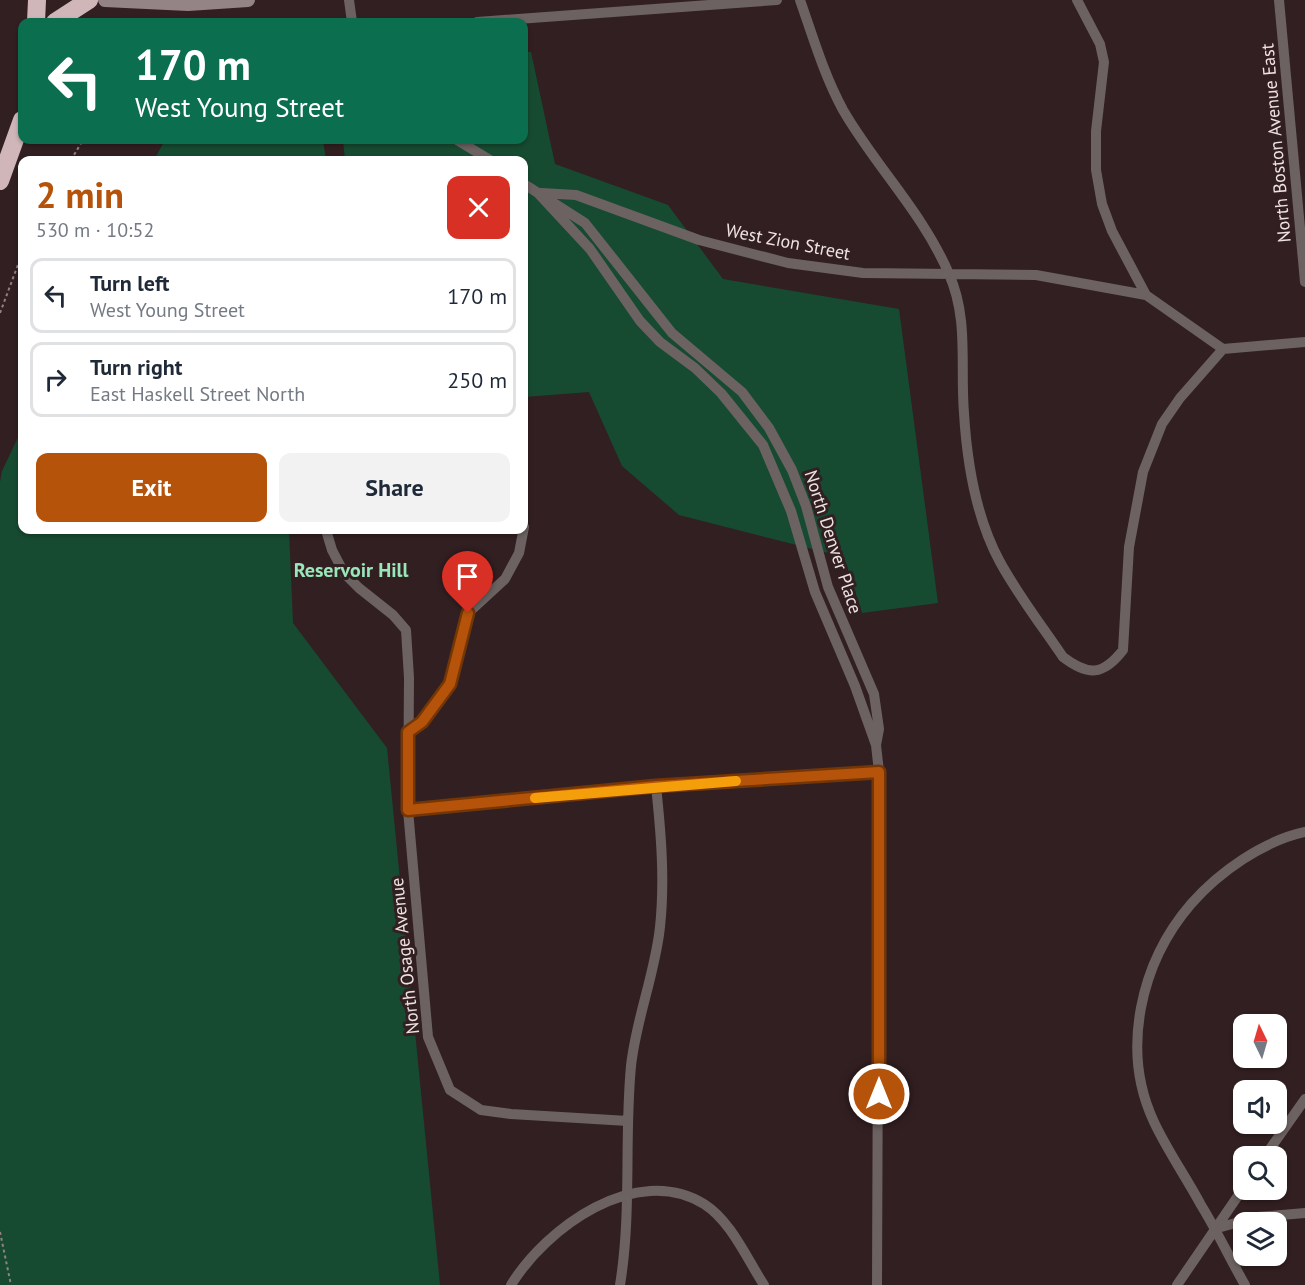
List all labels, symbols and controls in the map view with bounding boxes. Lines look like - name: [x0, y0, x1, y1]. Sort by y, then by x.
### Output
- text: 170 m: [135, 37, 251, 92]
- icon: left: [36, 42, 114, 120]
- street label: North Boston Avenue East: [1255, 43, 1296, 244]
- text: West Young Street: [135, 90, 344, 124]
- text: 2 min: [36, 171, 124, 218]
- button: close: [447, 176, 510, 239]
- text: 530 m · 10:52: [36, 217, 154, 243]
- street label: West Zion Street: [724, 218, 852, 265]
- text: Turn left: [90, 269, 170, 297]
- icon: left: [39, 279, 72, 312]
- text: 170 m: [447, 282, 507, 310]
- text: West Young Street: [90, 297, 245, 323]
- text: Turn right: [90, 353, 182, 381]
- icon: right: [39, 363, 72, 396]
- text: 250 m: [447, 366, 507, 394]
- text: East Haskell Street North: [90, 381, 305, 407]
- button: Exit: [36, 453, 267, 522]
- button: Share: [279, 453, 510, 522]
- street label: North Denver Place: [799, 467, 868, 617]
- pin: [442, 551, 493, 613]
- district label: Reservoir Hill: [294, 557, 408, 583]
- icon: arrive: [451, 560, 484, 593]
- street label: North Osage Avenue: [385, 877, 424, 1035]
- north arrow: [1233, 1014, 1287, 1068]
- map controls: [1233, 1014, 1287, 1266]
- position arrow: [847, 1062, 911, 1126]
- button: sound: [1233, 1080, 1287, 1134]
- button: search: [1233, 1146, 1287, 1200]
- button: layers: [1233, 1212, 1287, 1266]

